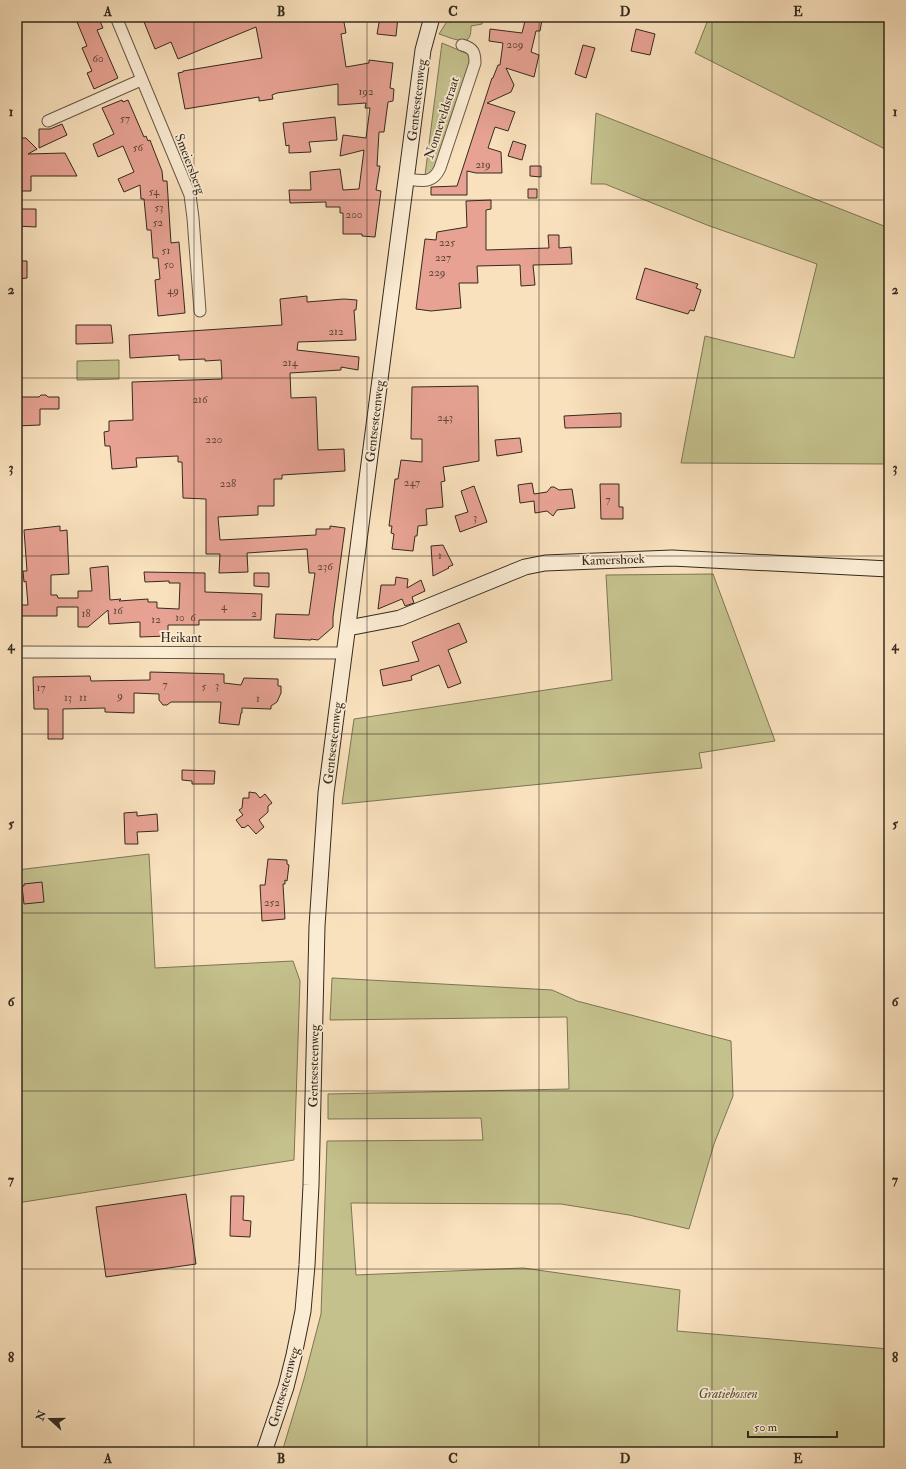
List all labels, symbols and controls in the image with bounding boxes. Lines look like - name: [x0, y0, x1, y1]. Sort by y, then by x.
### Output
- text: A: [103, 4, 113, 20]
- text: B: [277, 4, 285, 20]
- text: C: [448, 4, 458, 20]
- text: D: [620, 4, 631, 20]
- text: E: [793, 4, 803, 20]
- house number: 209: [507, 38, 523, 51]
- house number: 60: [92, 52, 104, 65]
- street label: Gentsesteenweg: [404, 57, 430, 142]
- street label: Nonneveldstraat: [421, 75, 463, 161]
- house number: 192: [358, 85, 374, 98]
- text: 1: [9, 104, 14, 120]
- text: 1: [893, 104, 898, 120]
- house number: 57: [120, 112, 130, 125]
- street label: Smeiersberg: [171, 131, 209, 197]
- house number: 56: [133, 141, 145, 154]
- house number: 219: [475, 158, 491, 171]
- house number: 54: [149, 185, 160, 198]
- house number: 53: [154, 201, 164, 214]
- house number: 200: [346, 208, 363, 221]
- house number: 52: [153, 216, 164, 229]
- house number: 225: [439, 236, 455, 249]
- house number: 51: [162, 244, 170, 257]
- house number: 227: [435, 251, 451, 264]
- house number: 50: [164, 258, 175, 271]
- house number: 229: [429, 266, 445, 279]
- text: 2: [8, 282, 15, 298]
- text: 2: [892, 282, 899, 298]
- house number: 49: [167, 284, 179, 297]
- house number: 212: [328, 325, 344, 338]
- house number: 214: [282, 356, 299, 369]
- street label: Gentsesteenweg: [362, 378, 388, 463]
- house number: 216: [193, 393, 209, 406]
- house number: 243: [437, 411, 453, 424]
- house number: 220: [206, 433, 223, 446]
- text: 3: [9, 460, 14, 476]
- text: 3: [893, 460, 898, 476]
- house number: 247: [404, 476, 420, 489]
- house number: 228: [220, 477, 236, 490]
- house number: 7: [605, 493, 611, 506]
- house number: 3: [473, 511, 477, 524]
- house number: 1: [438, 549, 442, 562]
- street label: Kamershoek: [581, 551, 646, 569]
- house number: 236: [317, 560, 334, 573]
- house number: 4: [221, 600, 228, 613]
- house number: 16: [113, 604, 124, 617]
- house number: 18: [81, 607, 91, 620]
- house number: 2: [251, 607, 257, 620]
- house number: 10: [175, 611, 185, 624]
- house number: 6: [190, 611, 197, 624]
- house number: 12: [151, 613, 161, 626]
- street label: Heikant: [160, 630, 202, 646]
- text: 4: [6, 638, 15, 654]
- text: 4: [890, 638, 899, 654]
- house number: 7: [162, 678, 168, 691]
- house number: 3: [215, 679, 219, 692]
- house number: 5: [202, 680, 207, 693]
- house number: 17: [37, 681, 45, 694]
- house number: 9: [116, 689, 123, 702]
- house number: 13: [64, 691, 72, 704]
- house number: 11: [79, 691, 87, 704]
- house number: 1: [256, 692, 260, 705]
- street label: Gentsesteenweg: [320, 700, 346, 785]
- text: 5: [8, 816, 14, 832]
- text: 5: [892, 816, 898, 832]
- house number: 252: [264, 896, 280, 909]
- text: 6: [8, 994, 16, 1010]
- text: 6: [892, 994, 900, 1010]
- street label: Gentsesteenweg: [305, 1024, 323, 1108]
- text: 7: [8, 1172, 15, 1188]
- text: 7: [892, 1172, 899, 1188]
- street label: Gentsesteenweg: [265, 1344, 303, 1429]
- text: 8: [8, 1350, 14, 1366]
- text: 8: [892, 1350, 898, 1366]
- park label: Gratiebossen: [698, 1386, 758, 1402]
- north arrow: [30, 1399, 70, 1439]
- text: N: [33, 1408, 49, 1423]
- scale bar: [748, 1413, 837, 1439]
- text: 50 m: [754, 1420, 778, 1435]
- text: A: [103, 1451, 113, 1467]
- text: B: [277, 1451, 285, 1467]
- text: C: [448, 1451, 458, 1467]
- text: D: [620, 1451, 631, 1467]
- text: E: [793, 1451, 803, 1467]

